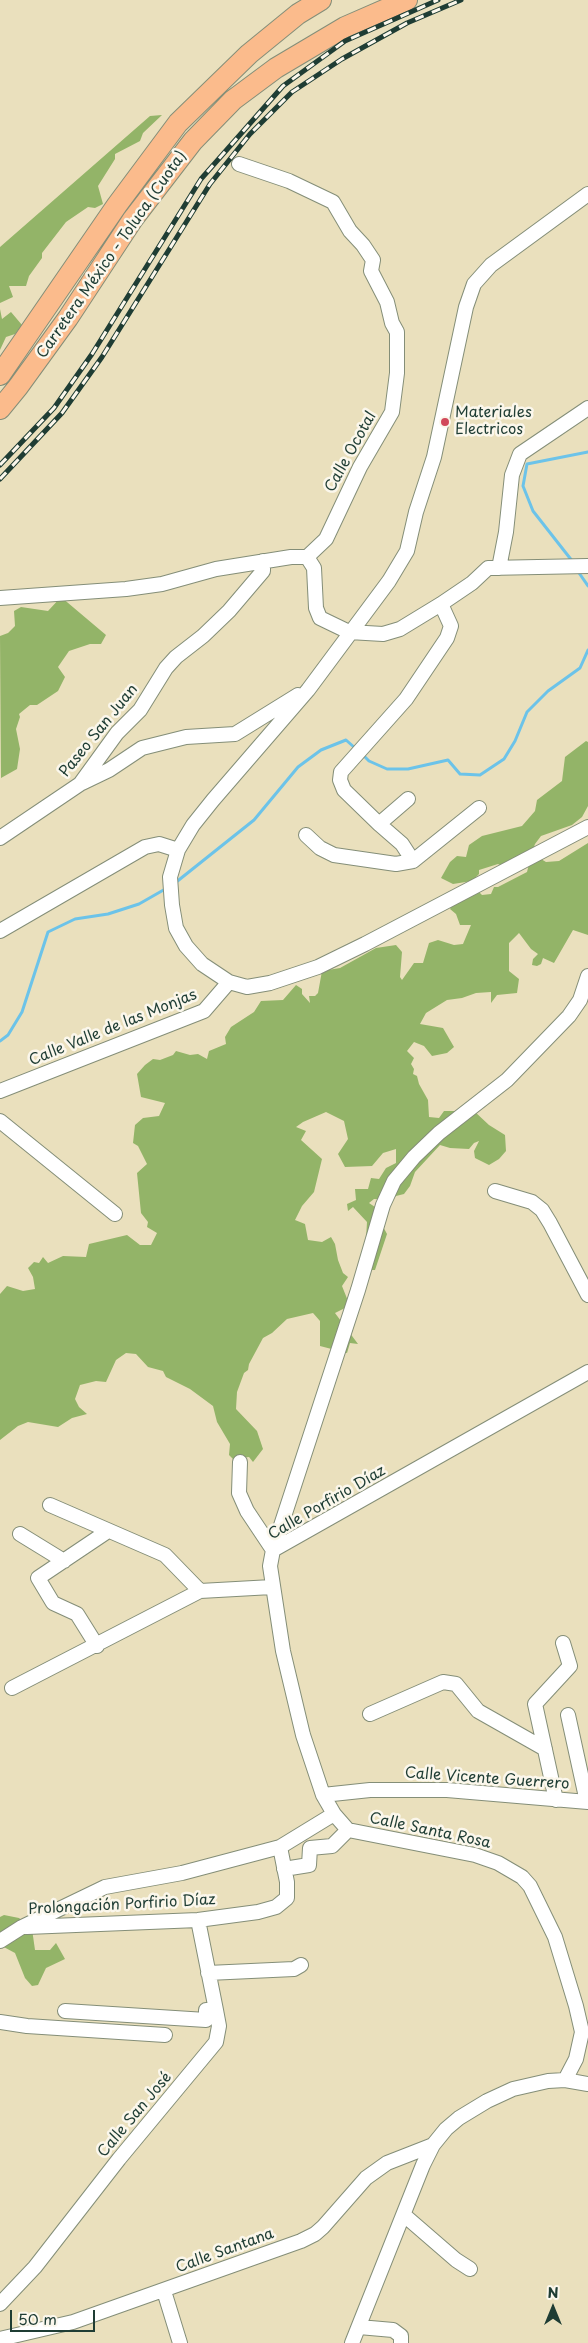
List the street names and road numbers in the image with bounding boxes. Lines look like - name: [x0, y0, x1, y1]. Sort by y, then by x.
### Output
- street label: Carretera México - Toluca (Cuota): [33, 148, 191, 362]
- street label: Calle Ocotal: [321, 409, 381, 495]
- street label: Paseo San Juan: [56, 681, 142, 781]
- street label: Calle Valle de las Monjas: [27, 986, 199, 1070]
- street label: Calle Porfirio Díaz: [265, 1462, 389, 1544]
- street label: Calle Vicente Guerrero: [404, 1764, 570, 1794]
- street label: Calle Santa Rosa: [368, 1809, 492, 1853]
- street label: Prolongación Porfirio Díaz: [28, 1891, 216, 1919]
- street label: Calle San José: [94, 2069, 176, 2161]
- street label: Calle Santana: [174, 2225, 276, 2277]

